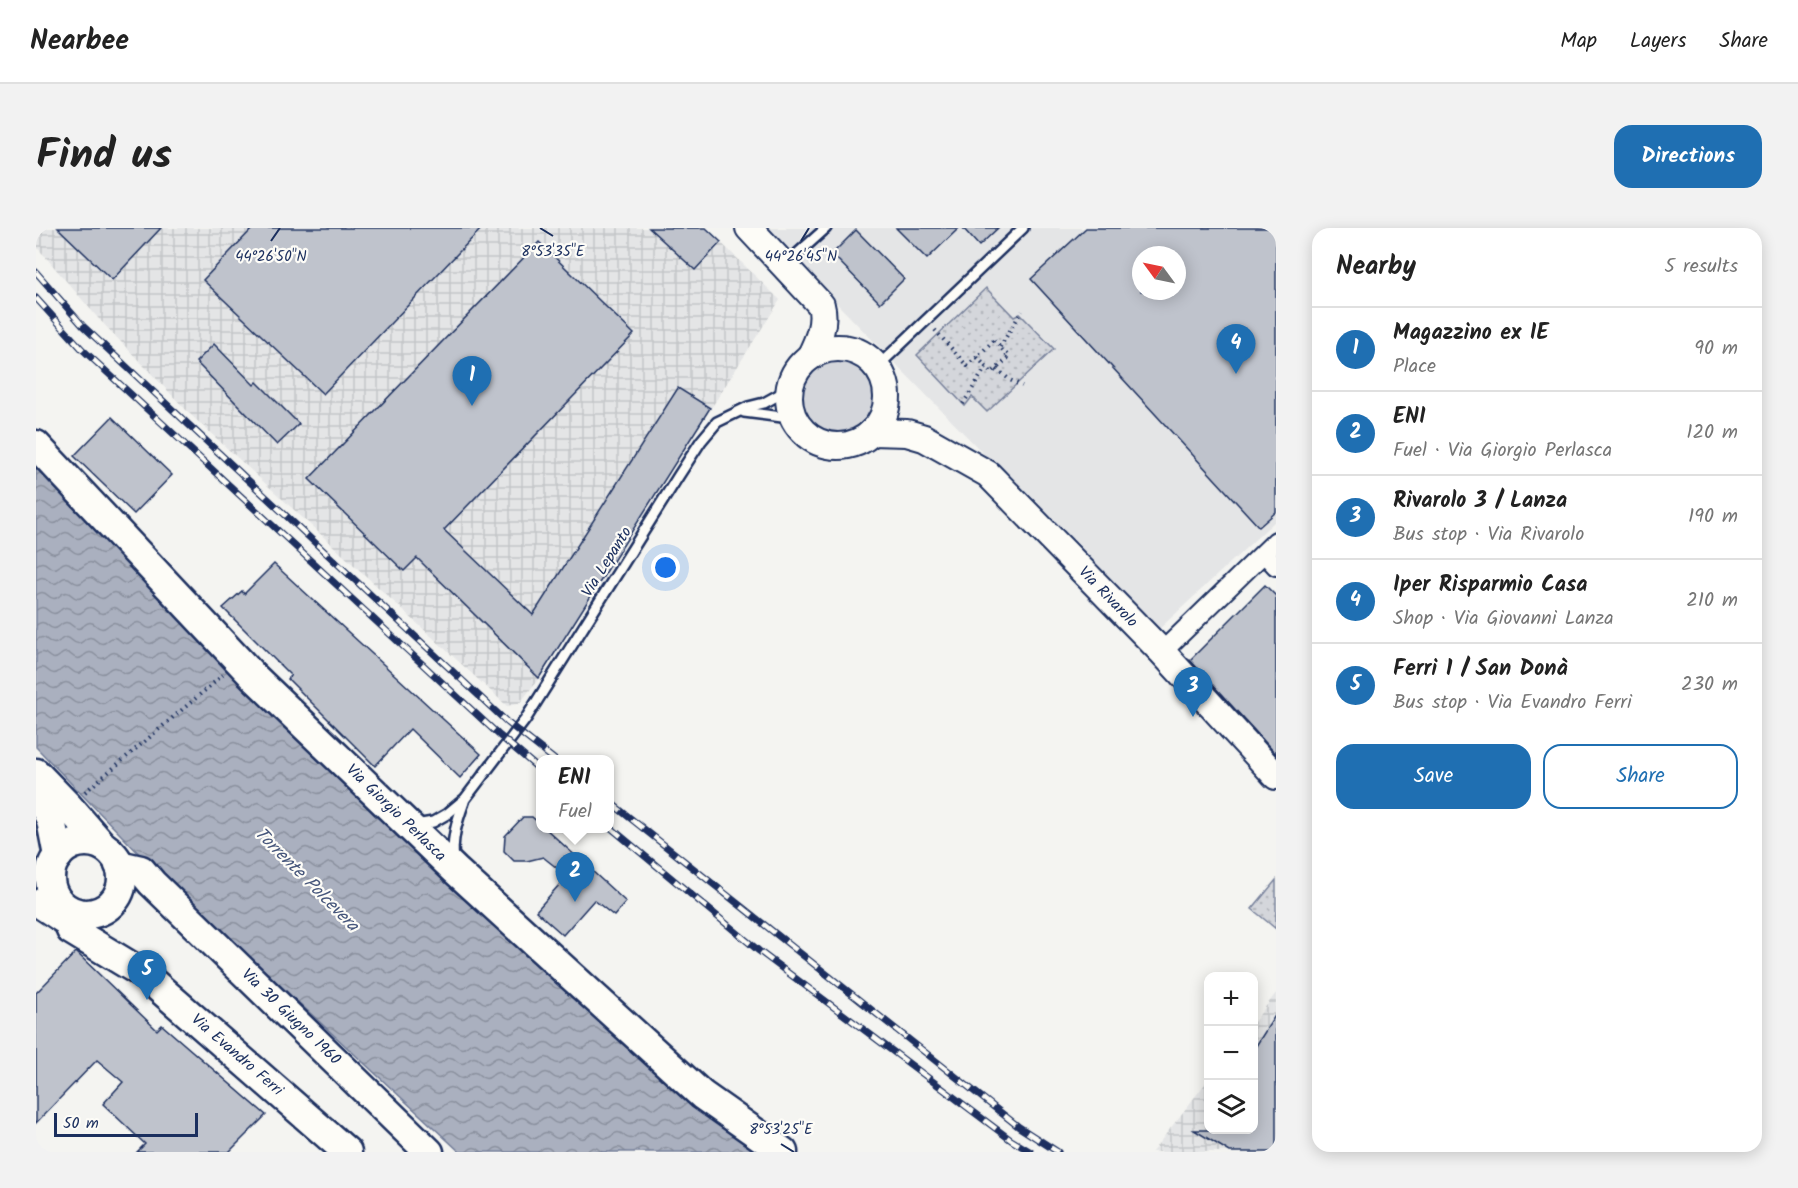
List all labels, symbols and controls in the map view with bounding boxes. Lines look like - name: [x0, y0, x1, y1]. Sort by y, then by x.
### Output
- text: Nearbee: [30, 19, 129, 64]
- text: Map: [1560, 25, 1597, 58]
- text: Layers: [1630, 25, 1686, 58]
- text: Share: [1719, 25, 1768, 58]
- text: Find us: [36, 123, 172, 190]
- button: Directions: [1614, 125, 1762, 188]
- text: 8°53'35"E: [521, 240, 586, 264]
- text: 44°26'50"N: [235, 245, 307, 269]
- text: 44°26'45"N: [765, 245, 837, 269]
- north arrow: [1132, 246, 1186, 300]
- text: Nearby: [1336, 246, 1416, 288]
- text: 5 results: [1664, 251, 1738, 283]
- text: Magazzino ex IE: [1393, 316, 1549, 351]
- pin: 4: [1216, 324, 1256, 374]
- text: 1: [1352, 333, 1359, 365]
- text: 90 m: [1694, 333, 1738, 365]
- text: Place: [1393, 351, 1436, 383]
- pin: 1: [452, 356, 492, 406]
- text: ENI: [1393, 400, 1426, 435]
- text: 2: [1350, 417, 1361, 449]
- text: 120 m: [1686, 417, 1738, 449]
- text: Fuel · Via Giorgio Perlasca: [1393, 435, 1612, 467]
- text: Rivarolo 3 / Lanza: [1393, 484, 1567, 519]
- text: 3: [1350, 501, 1361, 533]
- text: 190 m: [1688, 501, 1738, 533]
- text: Bus stop · Via Rivarolo: [1393, 519, 1584, 551]
- street label: Via Lepanto: [575, 522, 639, 602]
- your location: [651, 553, 680, 582]
- street label: Via Rivarolo: [1072, 560, 1144, 634]
- text: Iper Risparmio Casa: [1393, 568, 1588, 603]
- text: 4: [1350, 585, 1361, 617]
- text: 210 m: [1686, 585, 1738, 617]
- text: Shop · Via Giovanni Lanza: [1393, 603, 1614, 635]
- text: Ferri 1 / San Donà: [1393, 652, 1568, 687]
- pin: 3: [1174, 668, 1212, 717]
- text: 5: [1350, 669, 1361, 701]
- text: 230 m: [1681, 669, 1738, 701]
- text: Bus stop · Via Evandro Ferri: [1393, 687, 1632, 719]
- button: Save: [1336, 744, 1531, 809]
- button: Share: [1543, 744, 1738, 809]
- popup: [536, 755, 614, 833]
- street label: Via Giorgio Perlasca: [340, 758, 452, 868]
- text: ENI: [558, 761, 591, 796]
- text: Fuel: [558, 796, 592, 828]
- water label: Torrente Polcevera: [247, 821, 366, 940]
- pin: 2: [556, 852, 594, 902]
- pin: 5: [128, 950, 166, 1000]
- street label: Via 30 Giugno 1960: [235, 963, 347, 1071]
- map controls: [1204, 972, 1258, 1134]
- button: +: [1204, 972, 1258, 1026]
- street label: Via Evandro Ferri: [185, 1008, 290, 1103]
- button: −: [1204, 1026, 1258, 1080]
- button: layers: [1204, 1080, 1258, 1134]
- scale bar: [54, 1110, 198, 1138]
- text: 50 m: [63, 1111, 99, 1136]
- text: 8°53'25"E: [749, 1118, 814, 1142]

